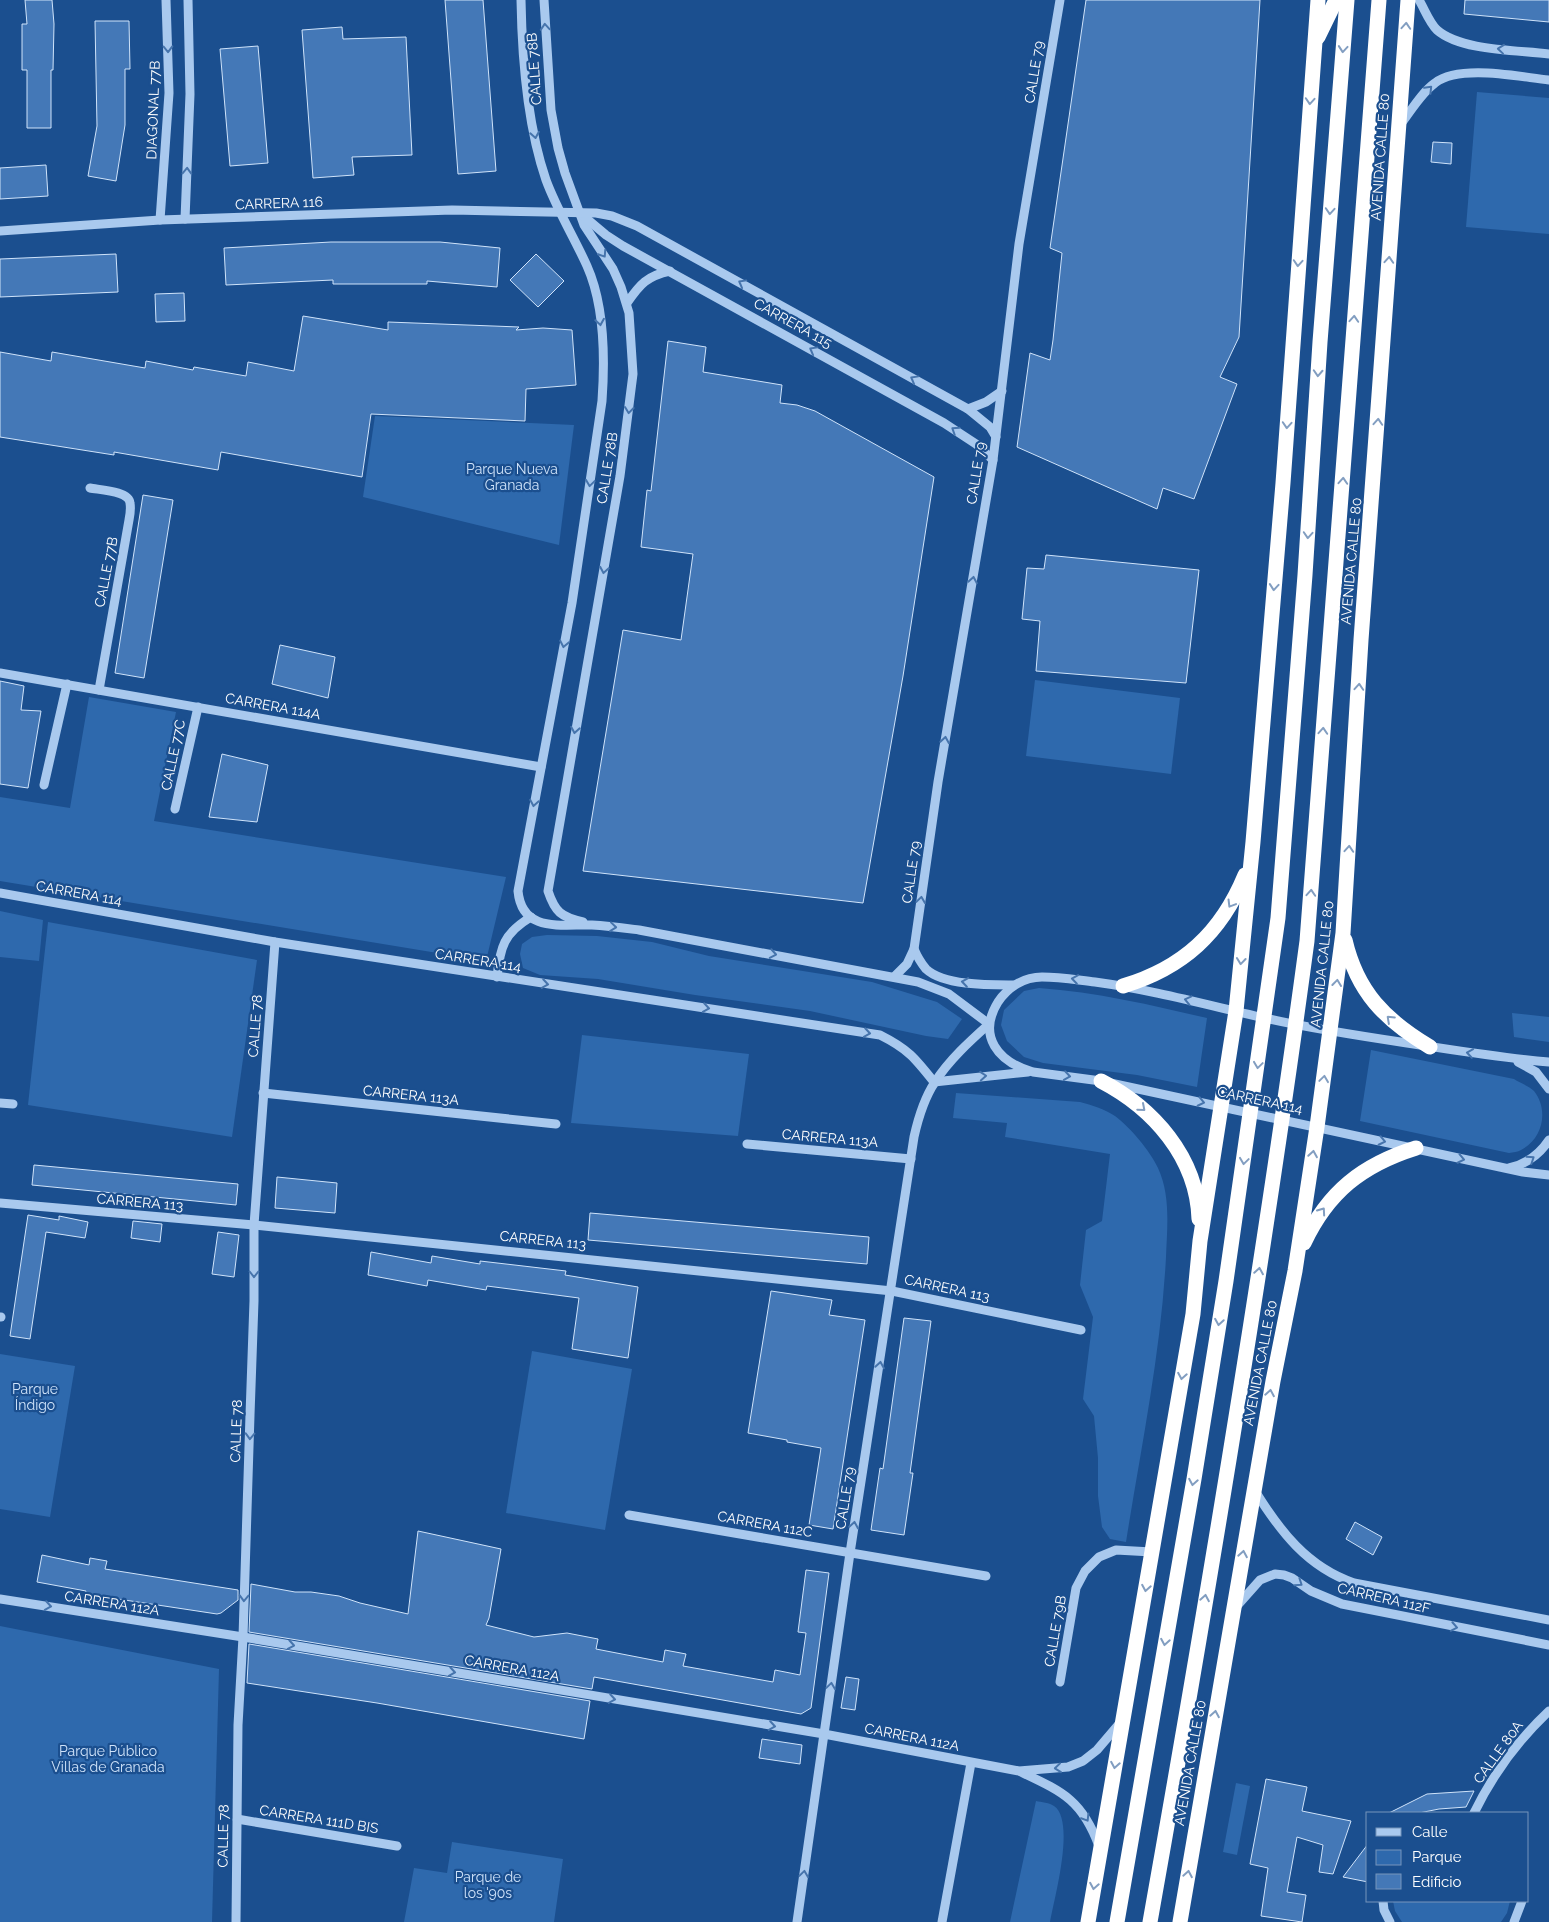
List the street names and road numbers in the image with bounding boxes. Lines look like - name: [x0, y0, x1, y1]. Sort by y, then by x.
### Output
- street label: CALLE 78B: [523, 32, 545, 106]
- street label: CALLE 79: [1021, 40, 1047, 104]
- street label: DIAGONAL 77B: [143, 60, 163, 160]
- street label: AVENIDA CALLE 80: [1368, 93, 1392, 221]
- street label: CARRERA 116: [235, 193, 323, 213]
- street label: CARRERA 115: [751, 295, 835, 351]
- street label: CALLE 78B: [593, 431, 621, 505]
- street label: CALLE 79: [963, 441, 989, 505]
- street label: AVENIDA CALLE 80: [1337, 497, 1365, 625]
- street label: CALLE 77B: [91, 535, 121, 609]
- street label: CARRERA 114A: [224, 690, 322, 722]
- street label: CALLE 77C: [158, 718, 188, 792]
- street label: CALLE 79: [899, 840, 923, 904]
- street label: CARRERA 114: [35, 878, 124, 908]
- street label: AVENIDA CALLE 80: [1307, 900, 1337, 1028]
- street label: CARRERA 114: [434, 945, 523, 975]
- street label: CALLE 78: [245, 994, 265, 1058]
- street label: CARRERA 113A: [362, 1082, 460, 1108]
- street label: CARRERA 114: [1216, 1083, 1305, 1117]
- street label: CARRERA 113A: [781, 1126, 879, 1150]
- street label: CARRERA 113: [96, 1190, 184, 1214]
- street label: CARRERA 113: [499, 1228, 587, 1252]
- street label: CARRERA 113: [903, 1271, 991, 1305]
- street label: AVENIDA CALLE 80: [1240, 1299, 1280, 1427]
- street label: CALLE 78: [227, 1399, 245, 1463]
- street label: CALLE 79: [832, 1466, 858, 1530]
- street label: CARRERA 112C: [716, 1508, 814, 1540]
- street label: CARRERA 112F: [1336, 1580, 1432, 1616]
- street label: CARRERA 112A: [63, 1588, 161, 1619]
- street label: CALLE 79B: [1041, 1594, 1069, 1668]
- street label: CARRERA 112A: [463, 1652, 561, 1684]
- street label: AVENIDA CALLE 80: [1171, 1699, 1209, 1827]
- street label: CALLE 80A: [1470, 1717, 1526, 1786]
- street label: CARRERA 112A: [863, 1720, 961, 1754]
- street label: CARRERA 111D BIS: [258, 1802, 380, 1836]
- street label: CALLE 78: [214, 1804, 232, 1868]

